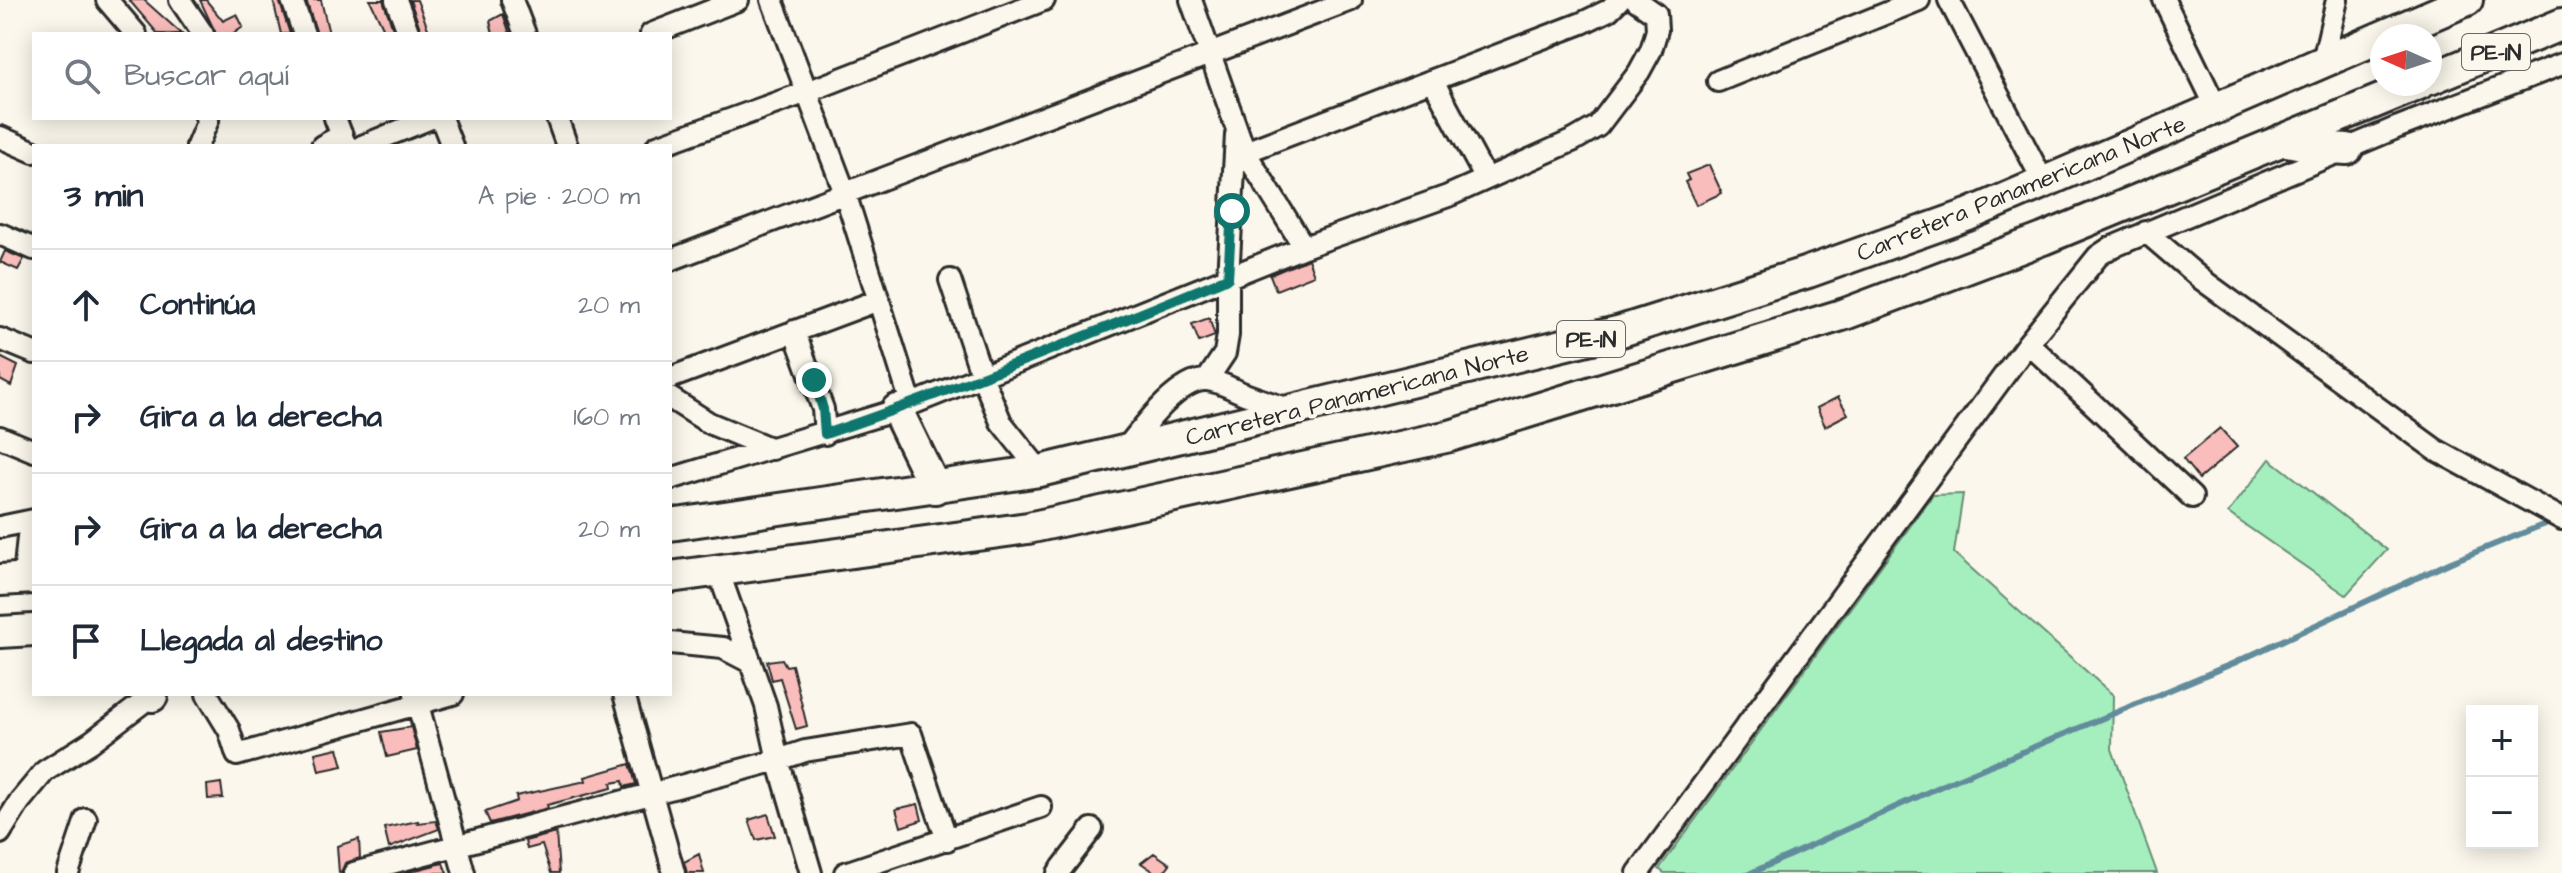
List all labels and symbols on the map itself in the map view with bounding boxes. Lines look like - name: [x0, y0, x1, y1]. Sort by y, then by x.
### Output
- north arrow: [2370, 24, 2442, 96]
- road number: PE-1N: [2462, 34, 2530, 70]
- street label: Carretera Panamericana Norte: [1852, 107, 2191, 271]
- route start: [1214, 193, 1250, 229]
- road number: PE-1N: [1557, 321, 1625, 357]
- street label: Carretera Panamericana Norte: [1182, 337, 1532, 455]
- route end: [796, 362, 832, 398]

